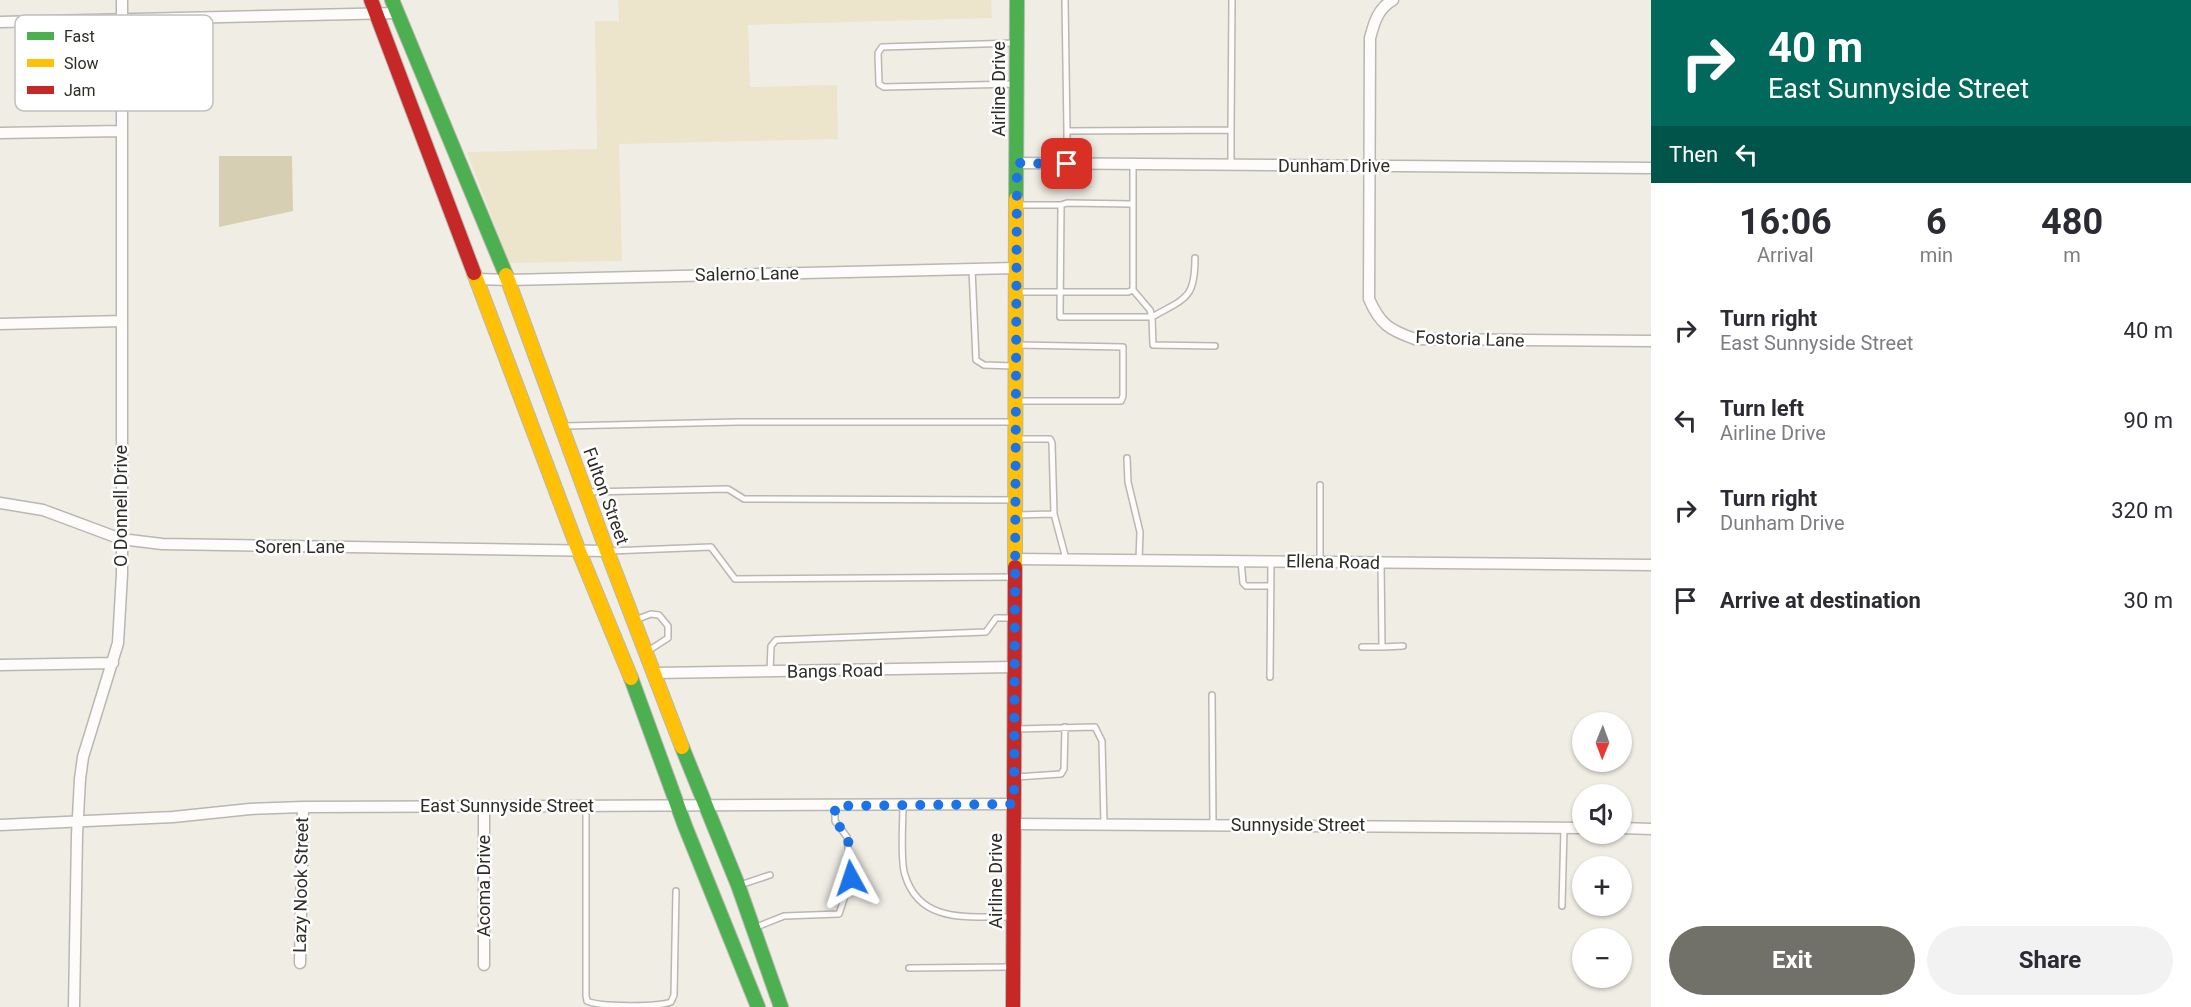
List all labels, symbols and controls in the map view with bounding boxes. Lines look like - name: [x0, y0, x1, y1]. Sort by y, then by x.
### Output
- legend: [15, 15, 213, 111]
- text: 40 m: [1768, 23, 1863, 72]
- icon: right: [1669, 24, 1747, 102]
- text: Fast: [64, 27, 95, 46]
- street label: Airline Drive: [988, 41, 1009, 137]
- text: Slow: [64, 54, 99, 73]
- text: East Sunnyside Street: [1768, 73, 2029, 105]
- text: Jam: [64, 81, 96, 100]
- pin: [1041, 138, 1092, 189]
- icon: left: [1730, 138, 1763, 171]
- text: Then: [1669, 142, 1718, 167]
- icon: arrive: [1050, 147, 1083, 180]
- street label: Dunham Drive: [1278, 155, 1390, 176]
- text: 16:06: [1739, 201, 1832, 243]
- text: 6: [1926, 201, 1947, 243]
- text: 480: [2041, 201, 2103, 243]
- text: Arrival: [1757, 243, 1814, 267]
- text: min: [1920, 243, 1953, 267]
- text: m: [2063, 243, 2081, 267]
- street label: Salerno Lane: [695, 262, 799, 285]
- text: Turn right: [1720, 306, 1817, 331]
- icon: right: [1669, 314, 1702, 347]
- text: 40 m: [2124, 318, 2173, 343]
- street label: Fostoria Lane: [1415, 326, 1525, 351]
- text: East Sunnyside Street: [1720, 331, 1913, 355]
- text: Turn left: [1720, 396, 1804, 421]
- icon: left: [1669, 404, 1702, 437]
- text: 90 m: [2124, 408, 2173, 433]
- text: Airline Drive: [1720, 421, 1826, 445]
- street label: Fulton Street: [579, 444, 634, 547]
- street label: O Donnell Drive: [110, 445, 131, 567]
- text: Turn right: [1720, 486, 1817, 511]
- icon: right: [1669, 494, 1702, 527]
- text: 320 m: [2111, 498, 2173, 523]
- text: Dunham Drive: [1720, 511, 1845, 535]
- street label: Soren Lane: [255, 536, 345, 557]
- street label: Ellena Road: [1286, 550, 1380, 573]
- icon: arrive: [1669, 584, 1702, 617]
- text: Arrive at destination: [1720, 588, 1921, 613]
- text: 30 m: [2124, 588, 2173, 613]
- street label: Bangs Road: [787, 659, 883, 682]
- north arrow: [1572, 712, 1632, 772]
- map controls: [1572, 712, 1632, 988]
- button: sound: [1572, 784, 1632, 844]
- street label: East Sunnyside Street: [420, 795, 594, 816]
- street label: Sunnyside Street: [1231, 814, 1365, 835]
- street label: Lazy Nook Street: [289, 817, 312, 953]
- street label: Airline Drive: [985, 833, 1006, 929]
- street label: Acoma Drive: [473, 835, 494, 937]
- position arrow: [819, 846, 883, 910]
- button: +: [1572, 856, 1632, 916]
- button: Exit: [1669, 926, 1915, 995]
- button: Share: [1927, 926, 2173, 995]
- button: −: [1572, 928, 1632, 988]

